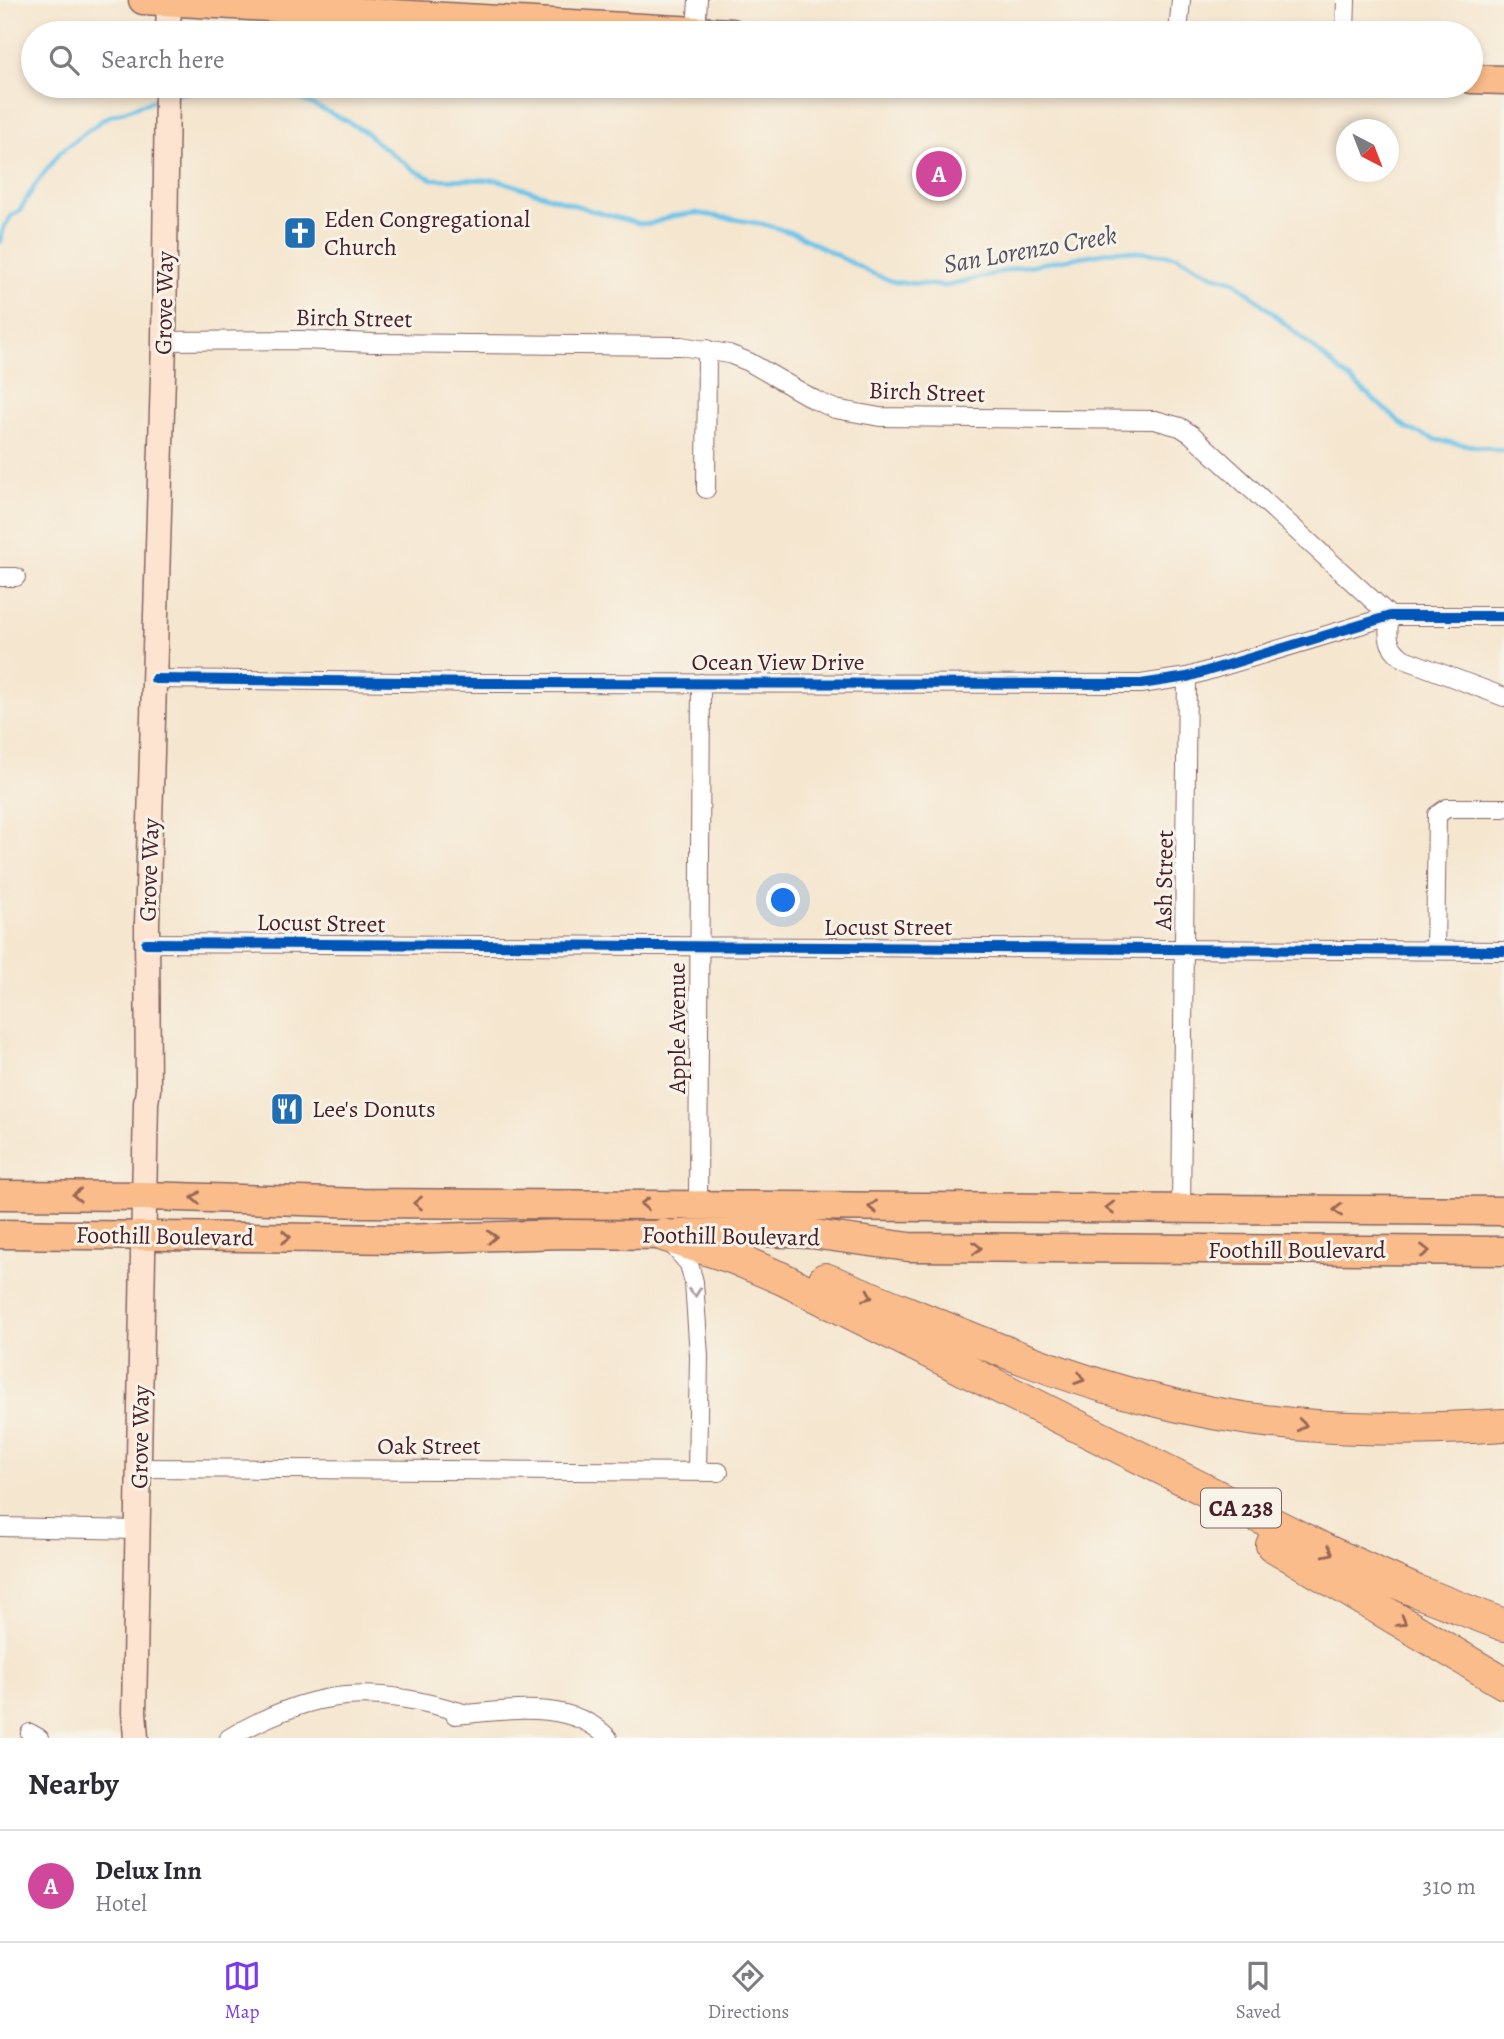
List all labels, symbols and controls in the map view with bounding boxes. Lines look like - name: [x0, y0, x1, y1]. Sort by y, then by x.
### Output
- search box: [21, 21, 1483, 98]
- icon: search: [45, 41, 83, 79]
- text: Search here: [101, 42, 225, 77]
- north arrow: [1336, 119, 1399, 182]
- pin: A: [916, 148, 962, 200]
- place label: Eden Congregational Church: [324, 203, 530, 263]
- church icon: Eden Congregational Church: [281, 214, 319, 252]
- water label: San Lorenzo Creek: [941, 217, 1120, 282]
- street label: Grove Way: [147, 251, 181, 355]
- street label: Birch Street: [295, 301, 413, 335]
- street label: Birch Street: [868, 374, 986, 410]
- street label: Ocean View Drive: [691, 646, 865, 678]
- street label: Grove Way: [131, 817, 167, 922]
- street label: Ash Street: [1147, 830, 1181, 931]
- your location: [766, 883, 800, 917]
- street label: Locust Street: [256, 906, 386, 940]
- street label: Locust Street: [824, 911, 952, 943]
- street label: Apple Avenue: [661, 962, 693, 1095]
- restaurant icon: Lee's Donuts: [268, 1090, 306, 1128]
- place label: Lee's Donuts: [312, 1093, 436, 1125]
- one-way arrow: [71, 1188, 82, 1203]
- one-way arrow: [190, 1190, 201, 1206]
- one-way arrow: [412, 1196, 423, 1211]
- one-way arrow: [639, 1196, 650, 1212]
- one-way arrow: [867, 1199, 878, 1214]
- one-way arrow: [1105, 1201, 1116, 1216]
- one-way arrow: [1332, 1202, 1343, 1218]
- street label: Foothill Boulevard: [76, 1218, 254, 1254]
- street label: Foothill Boulevard: [642, 1218, 820, 1254]
- one-way arrow: [487, 1229, 498, 1244]
- one-way arrow: [281, 1230, 292, 1245]
- street label: Foothill Boulevard: [1208, 1234, 1386, 1266]
- one-way arrow: [972, 1240, 983, 1255]
- one-way arrow: [1420, 1243, 1431, 1259]
- one-way arrow: [687, 1287, 702, 1298]
- one-way arrow: [862, 1288, 874, 1302]
- one-way arrow: [1074, 1371, 1086, 1385]
- street label: Grove Way: [123, 1385, 157, 1489]
- one-way arrow: [1296, 1418, 1308, 1433]
- street label: Oak Street: [377, 1430, 481, 1462]
- road number: CA 238: [1201, 1488, 1281, 1527]
- one-way arrow: [1322, 1544, 1334, 1558]
- one-way arrow: [1395, 1614, 1408, 1627]
- text: Nearby: [28, 1764, 119, 1804]
- text: Delux Inn: [95, 1853, 202, 1888]
- text: A: [44, 1871, 58, 1902]
- text: 310 m: [1423, 1871, 1476, 1902]
- text: Hotel: [95, 1888, 147, 1919]
- tab: Map: [223, 1957, 261, 2025]
- tab: Directions: [708, 1957, 789, 2025]
- tab: Saved: [1236, 1957, 1281, 2025]

